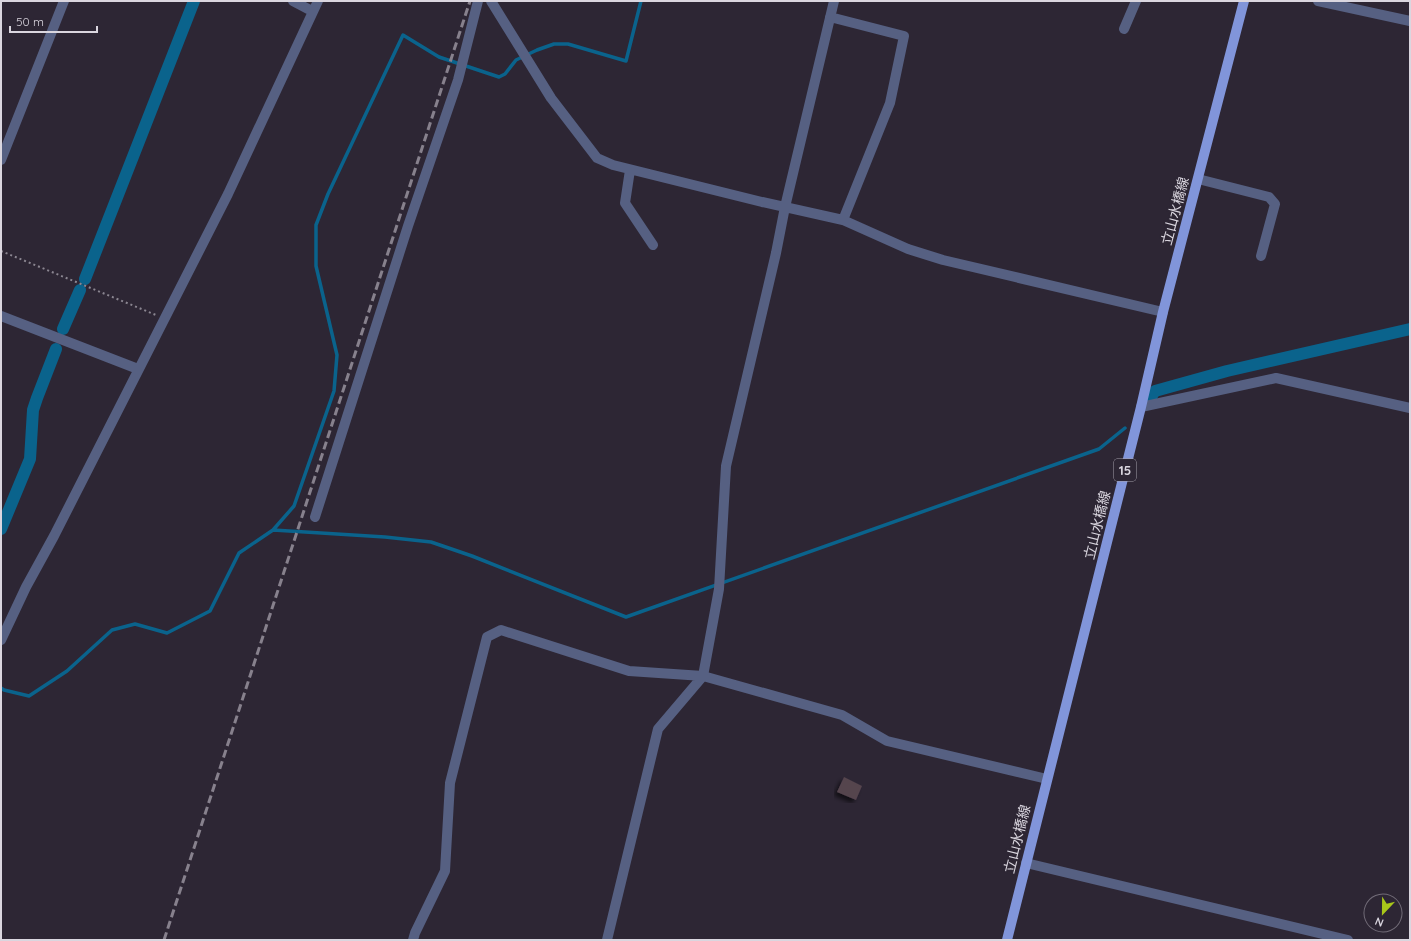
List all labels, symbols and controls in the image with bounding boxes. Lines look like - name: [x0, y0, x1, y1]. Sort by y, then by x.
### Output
- scale bar: [10, 8, 97, 34]
- text: 50 m: [16, 14, 44, 29]
- street label: 立山水橋線: [1157, 175, 1193, 247]
- road number: 15: [1114, 459, 1136, 481]
- street label: 立山水橋線: [1080, 489, 1114, 561]
- street label: 立山水橋線: [1000, 803, 1034, 875]
- north arrow: [1363, 893, 1403, 933]
- text: N: [1373, 914, 1386, 930]

